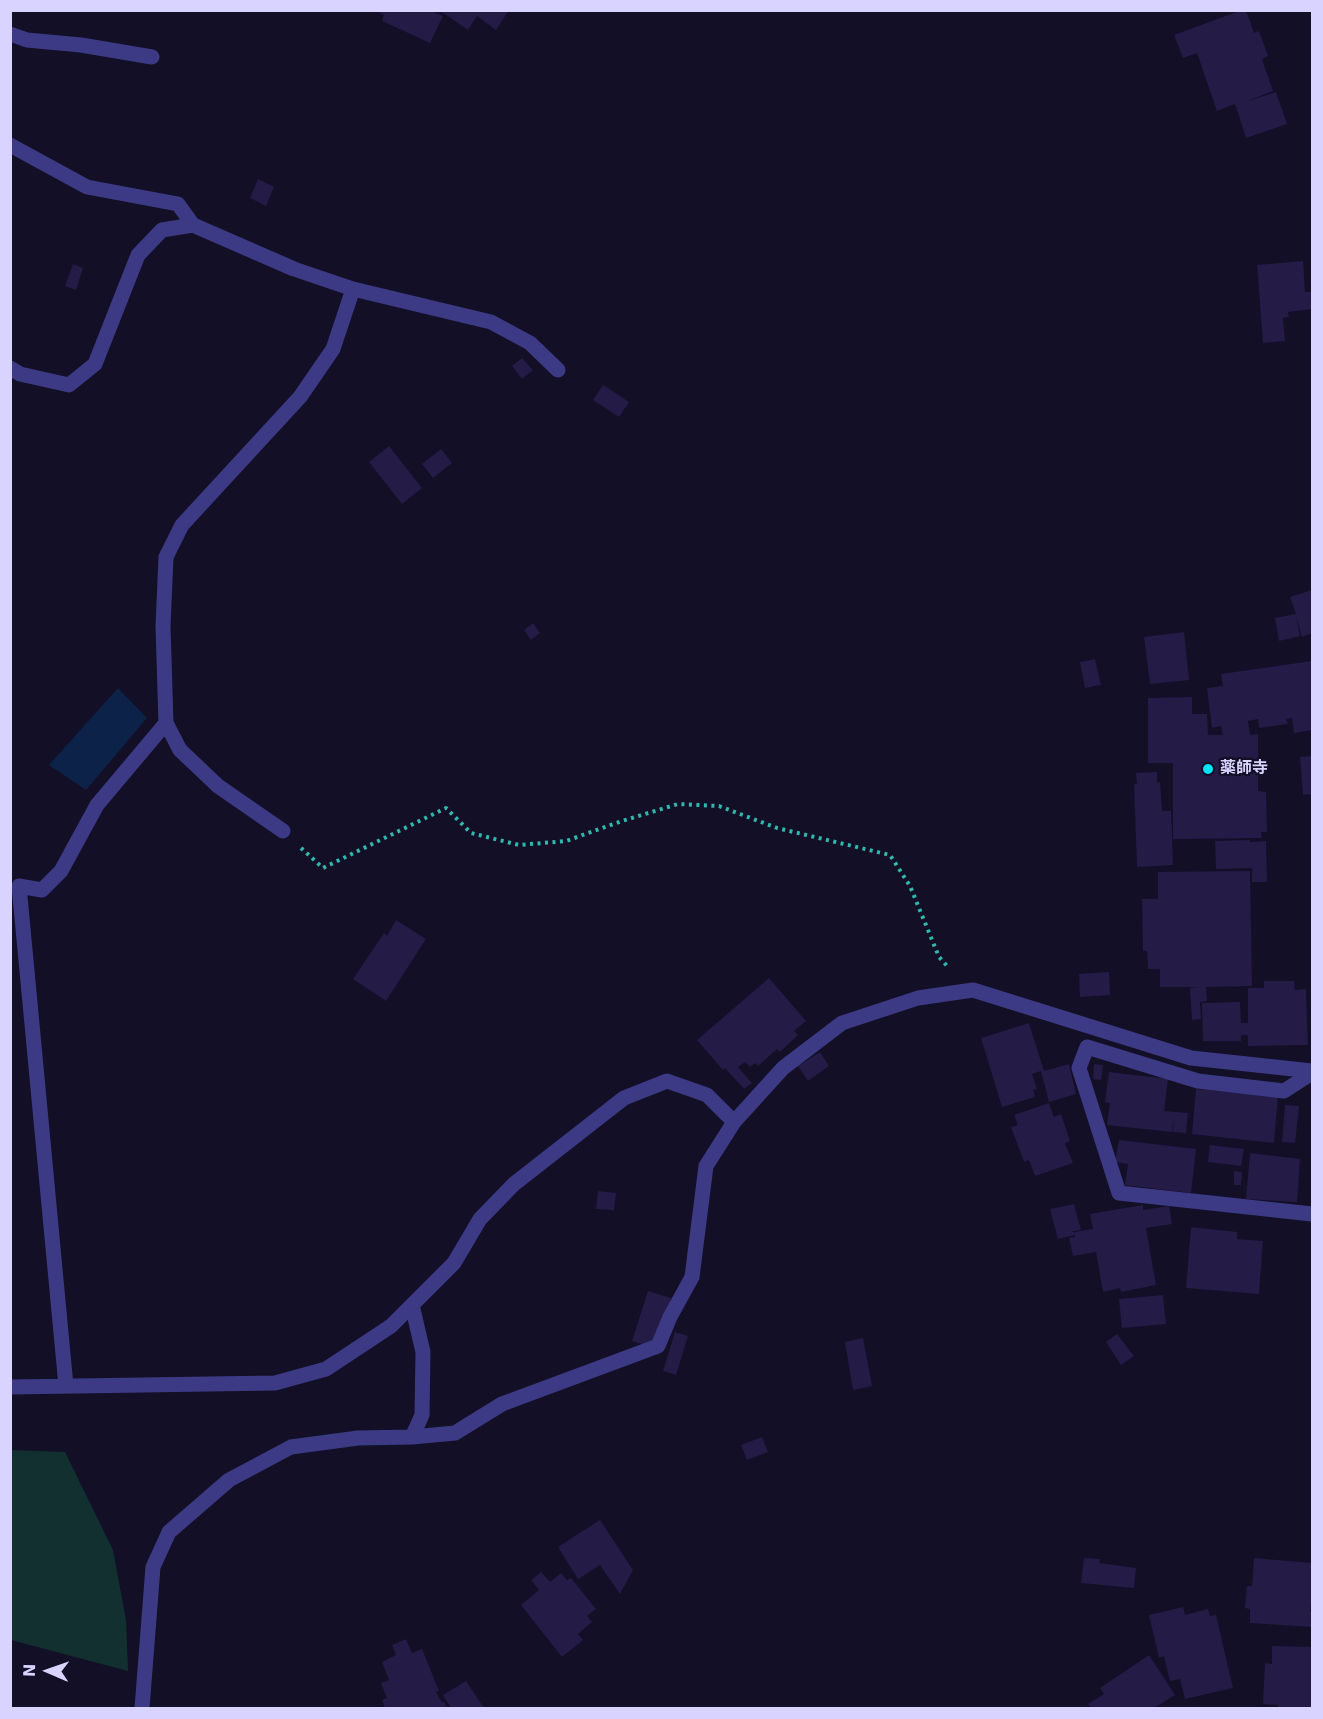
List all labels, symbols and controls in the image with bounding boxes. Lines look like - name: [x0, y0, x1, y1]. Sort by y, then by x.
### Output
- place label: 薬師寺: [1220, 759, 1268, 779]
- marker: 薬師寺: [1201, 762, 1215, 776]
- north arrow: [18, 1641, 78, 1701]
- text: N: [20, 1663, 39, 1677]

